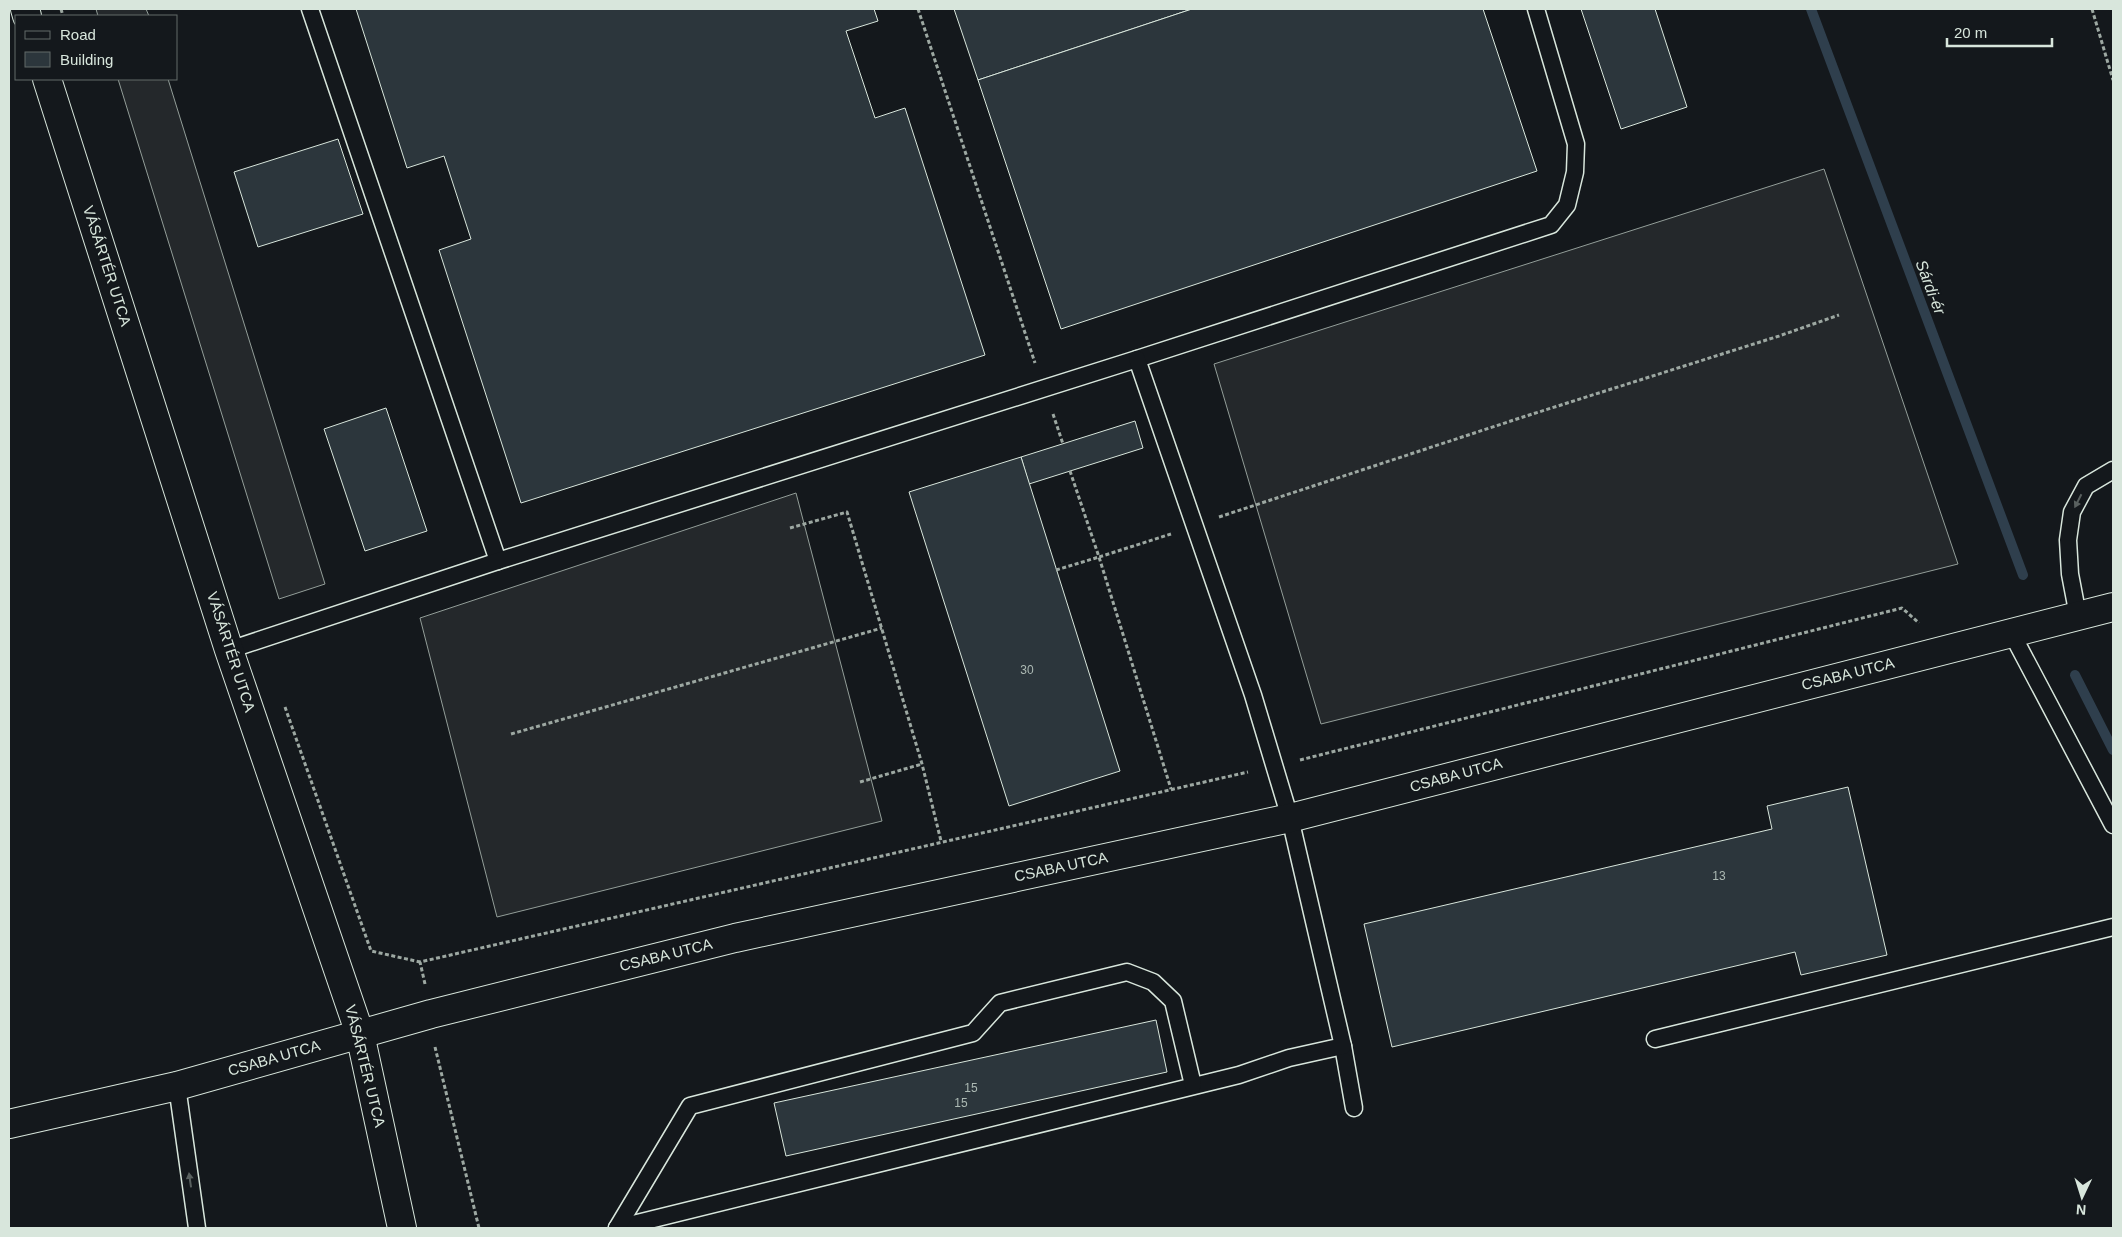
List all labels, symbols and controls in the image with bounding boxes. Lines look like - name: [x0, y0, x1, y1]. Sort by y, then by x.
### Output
- legend: [15, 15, 178, 80]
- scale bar: [1947, 15, 2052, 47]
- text: 20 m: [1954, 24, 1987, 41]
- text: Road: [60, 26, 96, 43]
- text: Building: [60, 51, 113, 68]
- street label: VÁSÁRTÉR UTCA: [80, 203, 135, 328]
- water label: Sárdi-ér: [1912, 258, 1949, 317]
- one-way arrow: [2074, 494, 2082, 508]
- street label: VÁSÁRTÉR UTCA: [204, 589, 259, 714]
- street label: CSABA UTCA: [1800, 654, 1896, 693]
- house number: 30: [1020, 663, 1034, 677]
- street label: CSABA UTCA: [1408, 754, 1504, 795]
- street label: CSABA UTCA: [1013, 848, 1109, 885]
- house number: 13: [1712, 869, 1726, 883]
- street label: CSABA UTCA: [618, 935, 714, 974]
- street label: VÁSÁRTÉR UTCA: [342, 1003, 389, 1129]
- street label: CSABA UTCA: [226, 1036, 322, 1079]
- house number: 15: [964, 1081, 978, 1095]
- house number: 15: [954, 1096, 968, 1110]
- one-way arrow: [186, 1172, 194, 1188]
- north arrow: [2057, 1172, 2107, 1222]
- text: N: [2075, 1202, 2087, 1218]

